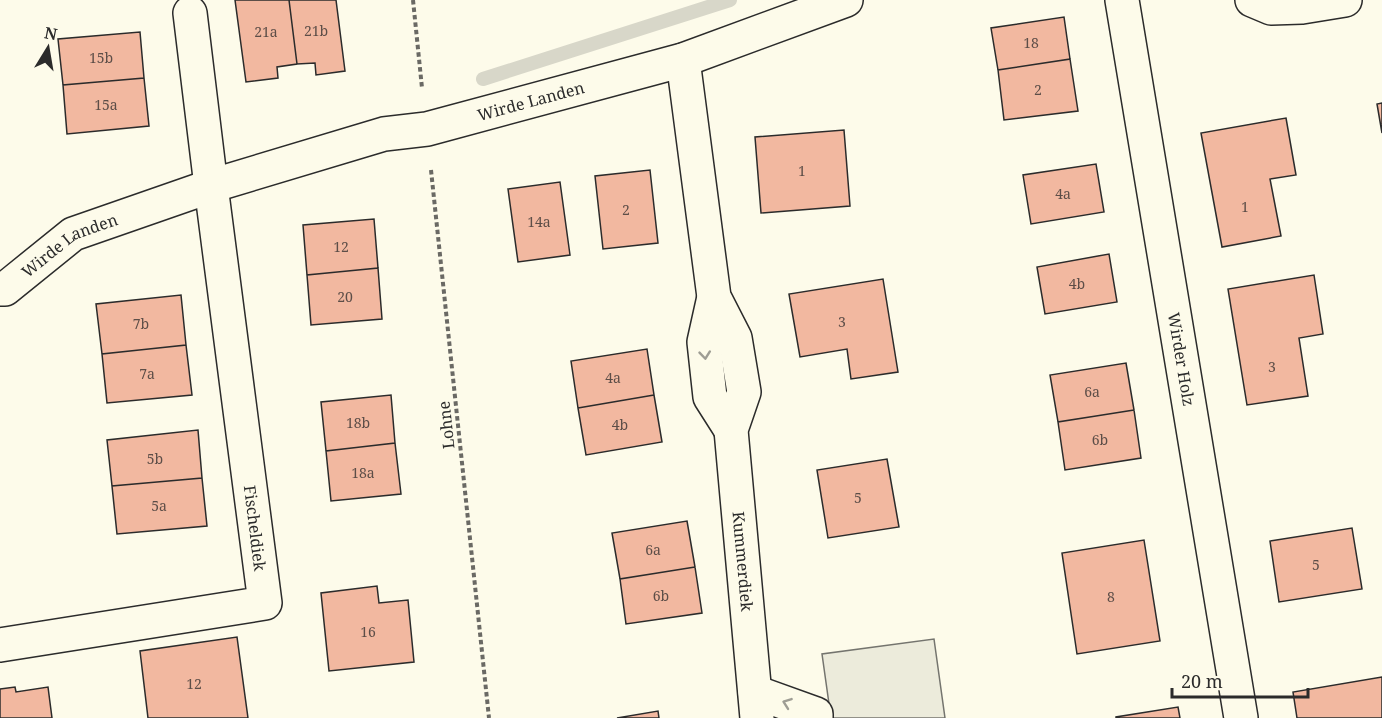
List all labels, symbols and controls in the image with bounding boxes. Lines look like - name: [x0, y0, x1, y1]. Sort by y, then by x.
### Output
- north arrow: [18, 18, 78, 78]
- text: N: [43, 21, 60, 45]
- house number: 21b: [304, 21, 328, 40]
- house number: 21a: [254, 22, 278, 41]
- house number: 18: [1023, 33, 1039, 52]
- house number: 15b: [89, 48, 113, 67]
- street label: Wirde Landen: [475, 76, 587, 126]
- house number: 2: [1034, 80, 1042, 99]
- house number: 15a: [94, 95, 118, 114]
- house number: 1: [798, 161, 806, 180]
- house number: 4a: [1055, 184, 1071, 203]
- house number: 1: [1241, 197, 1249, 216]
- house number: 2: [622, 200, 630, 219]
- street label: Wirde Landen: [17, 208, 121, 282]
- house number: 14a: [527, 212, 551, 231]
- house number: 12: [333, 237, 349, 256]
- house number: 4b: [1069, 274, 1085, 293]
- house number: 20: [337, 287, 353, 306]
- street label: Wirder Holz: [1163, 311, 1200, 408]
- house number: 3: [838, 312, 846, 331]
- house number: 7b: [133, 314, 149, 333]
- one-way arrow: [698, 350, 711, 359]
- house number: 3: [1268, 357, 1276, 376]
- house number: 7a: [139, 364, 155, 383]
- house number: 4a: [605, 368, 621, 387]
- house number: 6a: [1084, 382, 1100, 401]
- street label: Lohne: [433, 400, 459, 450]
- house number: 18b: [346, 413, 370, 432]
- house number: 4b: [612, 415, 628, 434]
- house number: 6b: [1092, 430, 1108, 449]
- house number: 5b: [147, 449, 163, 468]
- house number: 18a: [351, 463, 375, 482]
- street label: Fischeldiek: [239, 484, 271, 573]
- house number: 5: [854, 488, 862, 507]
- house number: 5a: [151, 496, 167, 515]
- street label: Kummerdiek: [727, 511, 758, 613]
- house number: 6a: [645, 540, 661, 559]
- house number: 5: [1312, 555, 1320, 574]
- house number: 6b: [653, 586, 669, 605]
- house number: 8: [1107, 587, 1115, 606]
- house number: 16: [360, 622, 376, 641]
- scale bar: [1172, 661, 1308, 699]
- text: 20 m: [1181, 669, 1223, 693]
- house number: 12: [186, 674, 202, 693]
- one-way arrow: [783, 698, 793, 711]

